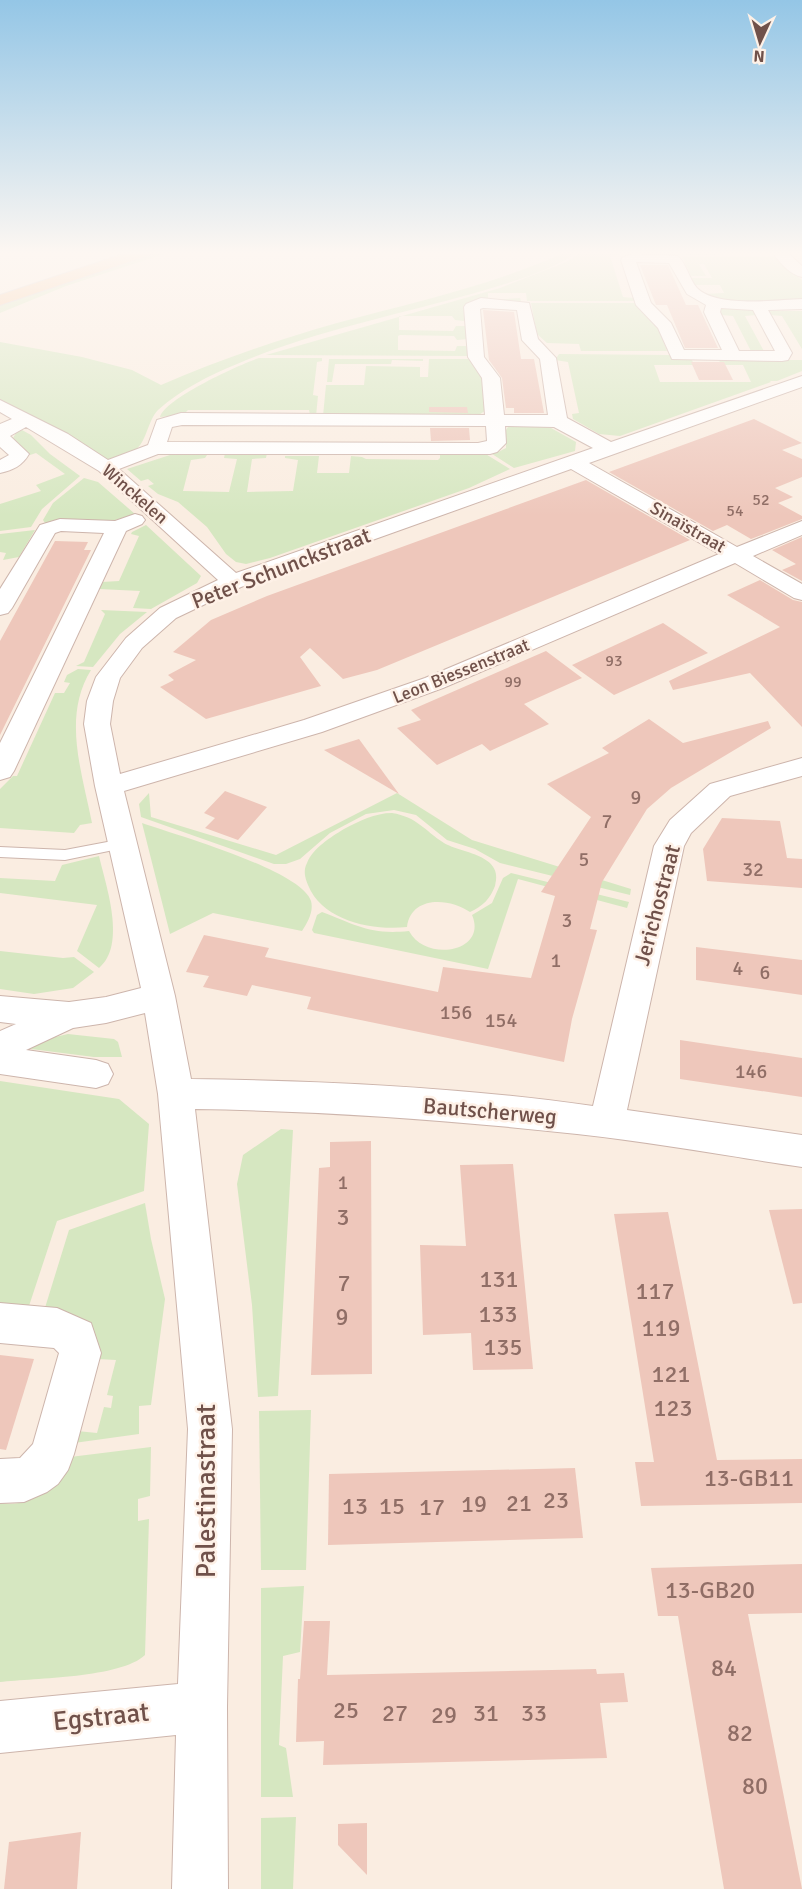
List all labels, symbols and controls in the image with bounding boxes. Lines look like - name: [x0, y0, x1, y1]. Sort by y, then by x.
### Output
- north arrow: [730, 12, 790, 72]
- text: N: [753, 46, 765, 66]
- street label: Winckelen: [98, 459, 172, 529]
- house number: 52: [752, 490, 770, 510]
- street label: Sinaïstraat: [646, 497, 730, 557]
- house number: 54: [726, 501, 744, 521]
- street label: Peter Schunckstraat: [188, 521, 375, 615]
- street label: Leon Biessenstraat: [389, 634, 533, 708]
- house number: 93: [605, 651, 623, 671]
- house number: 99: [504, 672, 522, 692]
- house number: 9: [631, 785, 641, 810]
- house number: 7: [602, 809, 612, 834]
- street label: Jerichostraat: [628, 841, 686, 968]
- house number: 5: [579, 847, 589, 872]
- house number: 32: [742, 857, 764, 882]
- house number: 3: [562, 908, 572, 933]
- house number: 1: [551, 948, 561, 973]
- house number: 4: [733, 956, 744, 981]
- house number: 6: [760, 960, 770, 985]
- house number: 156: [440, 1000, 472, 1025]
- house number: 154: [485, 1008, 517, 1033]
- house number: 146: [735, 1059, 767, 1084]
- street label: Bautscherweg: [422, 1092, 558, 1130]
- house number: 1: [338, 1170, 348, 1195]
- house number: 3: [337, 1202, 349, 1232]
- house number: 131: [480, 1264, 518, 1294]
- house number: 7: [338, 1268, 350, 1298]
- house number: 117: [636, 1276, 674, 1306]
- house number: 133: [479, 1299, 517, 1329]
- house number: 9: [336, 1302, 348, 1332]
- house number: 119: [642, 1313, 680, 1343]
- house number: 135: [484, 1332, 522, 1362]
- house number: 121: [652, 1359, 690, 1389]
- house number: 123: [654, 1393, 692, 1423]
- street label: Palestinastraat: [190, 1404, 223, 1578]
- house number: 13-GB11: [704, 1463, 794, 1493]
- house number: 23: [543, 1485, 569, 1515]
- house number: 21: [506, 1488, 532, 1518]
- house number: 19: [461, 1489, 487, 1519]
- house number: 13: [342, 1491, 368, 1521]
- house number: 15: [379, 1491, 405, 1521]
- house number: 17: [419, 1492, 445, 1522]
- house number: 13-GB20: [665, 1575, 755, 1605]
- house number: 84: [711, 1653, 737, 1683]
- house number: 25: [333, 1695, 359, 1725]
- street label: Egstraat: [51, 1696, 151, 1738]
- house number: 27: [382, 1698, 408, 1728]
- house number: 31: [473, 1698, 499, 1728]
- house number: 33: [521, 1698, 547, 1728]
- house number: 29: [431, 1700, 457, 1730]
- house number: 82: [727, 1718, 753, 1748]
- house number: 80: [742, 1771, 768, 1801]

